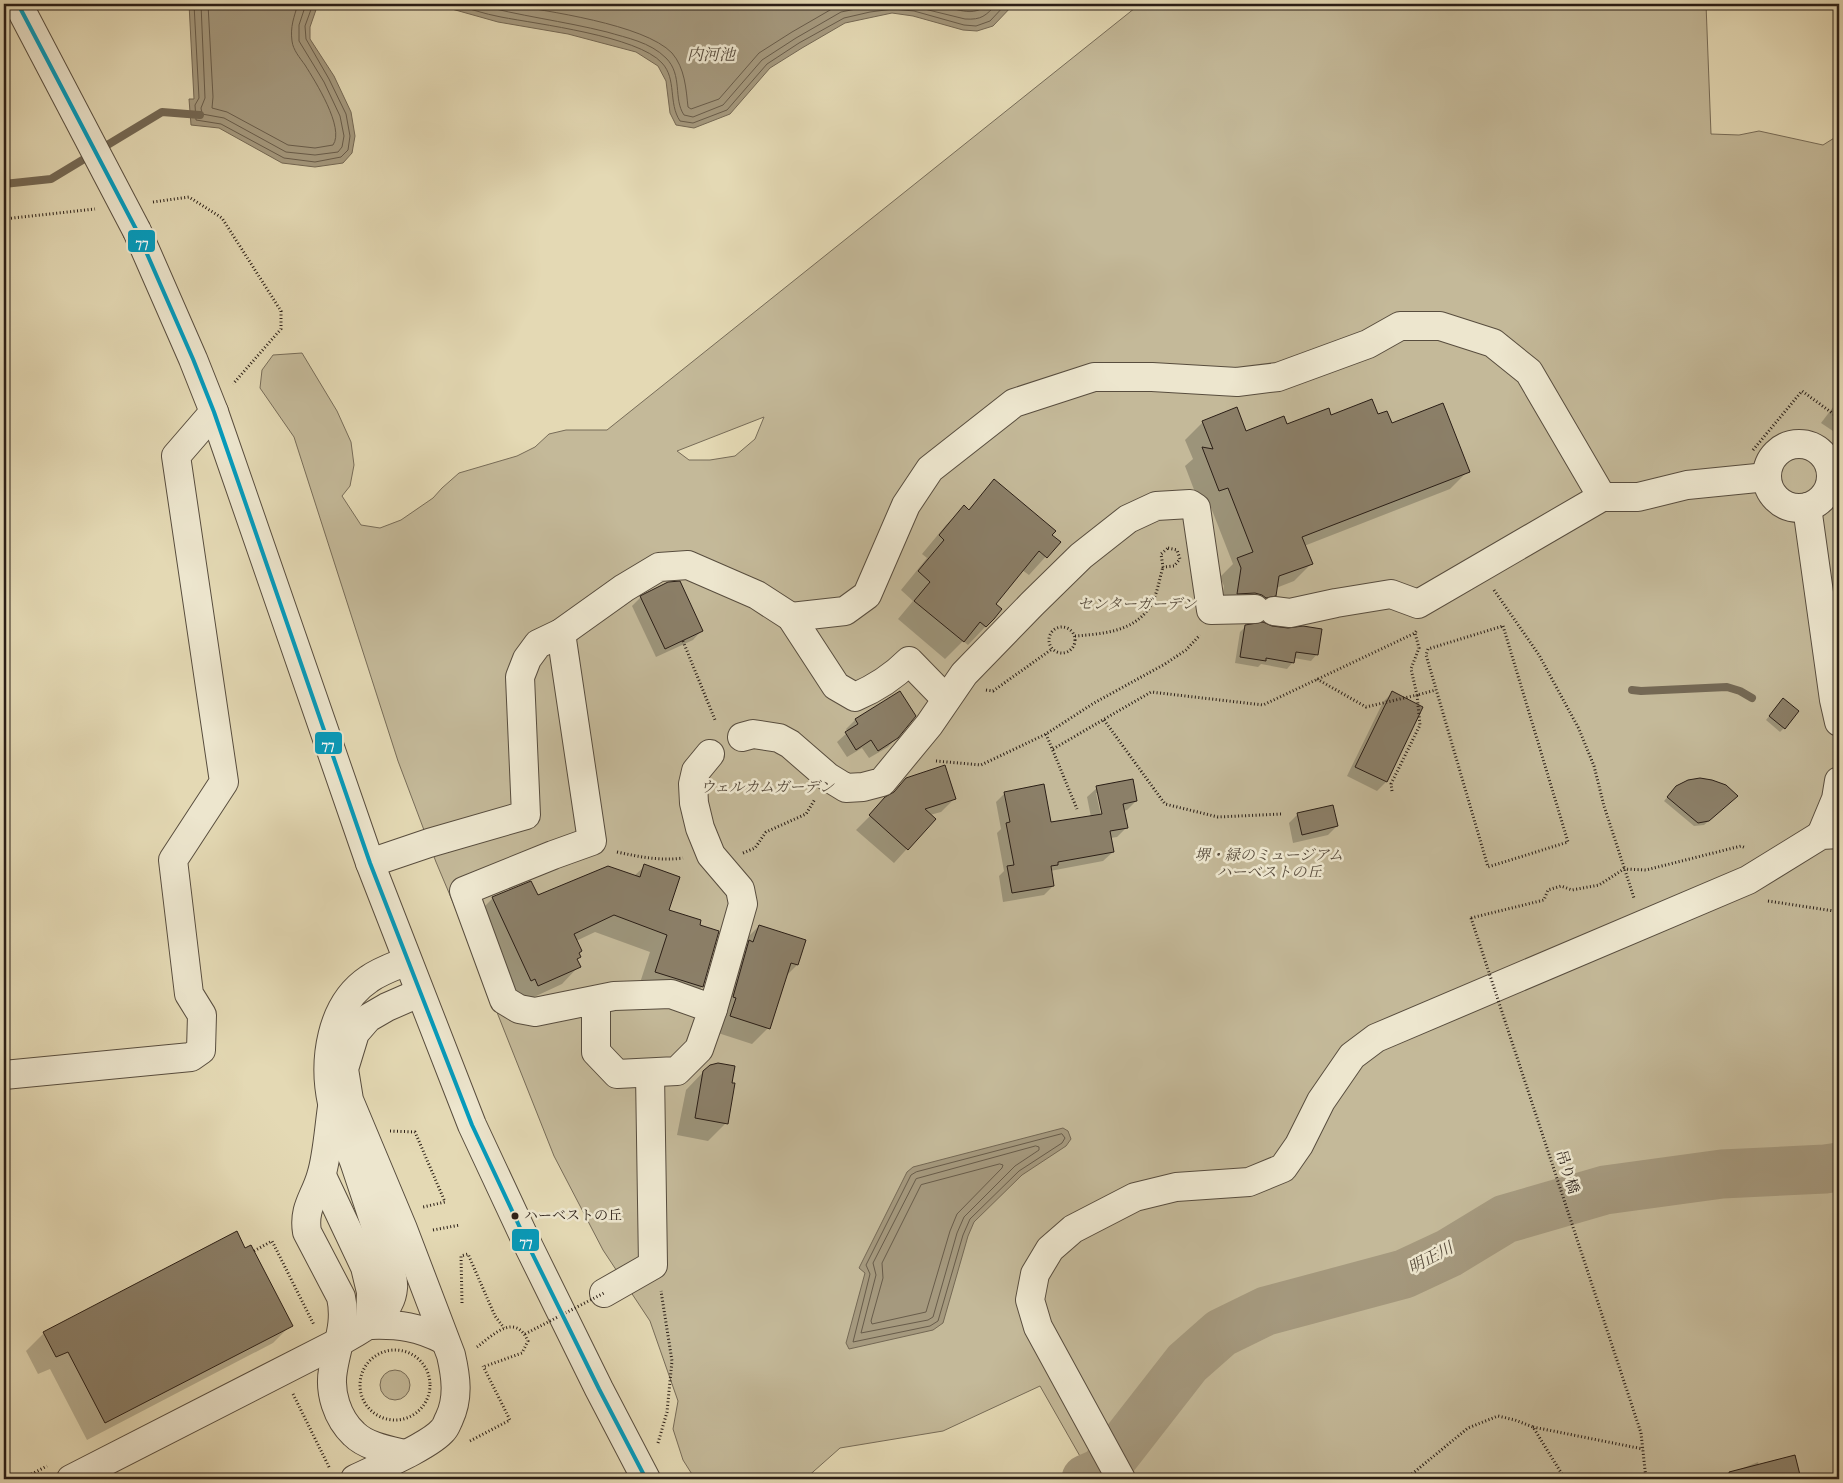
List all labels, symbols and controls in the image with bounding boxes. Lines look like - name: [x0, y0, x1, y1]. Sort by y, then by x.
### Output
- water label: 内河池: [687, 46, 737, 66]
- line badge: 77: [127, 229, 156, 253]
- text: 77: [135, 233, 149, 251]
- park label: センターガーデン: [1078, 595, 1197, 614]
- line badge: 77: [314, 731, 343, 755]
- text: 77: [321, 735, 335, 753]
- park label: ウェルカムガーデン: [700, 778, 835, 797]
- park label: 堺・緑のミュージアム ハーベストの丘: [1195, 846, 1343, 882]
- street label: 吊り橋: [1551, 1148, 1583, 1196]
- place label: ハーベストの丘: [524, 1207, 622, 1225]
- marker: ハーベストの丘: [510, 1211, 520, 1221]
- line badge: 77: [511, 1228, 540, 1252]
- text: 77: [519, 1232, 533, 1250]
- water label: 明正川: [1405, 1238, 1459, 1279]

